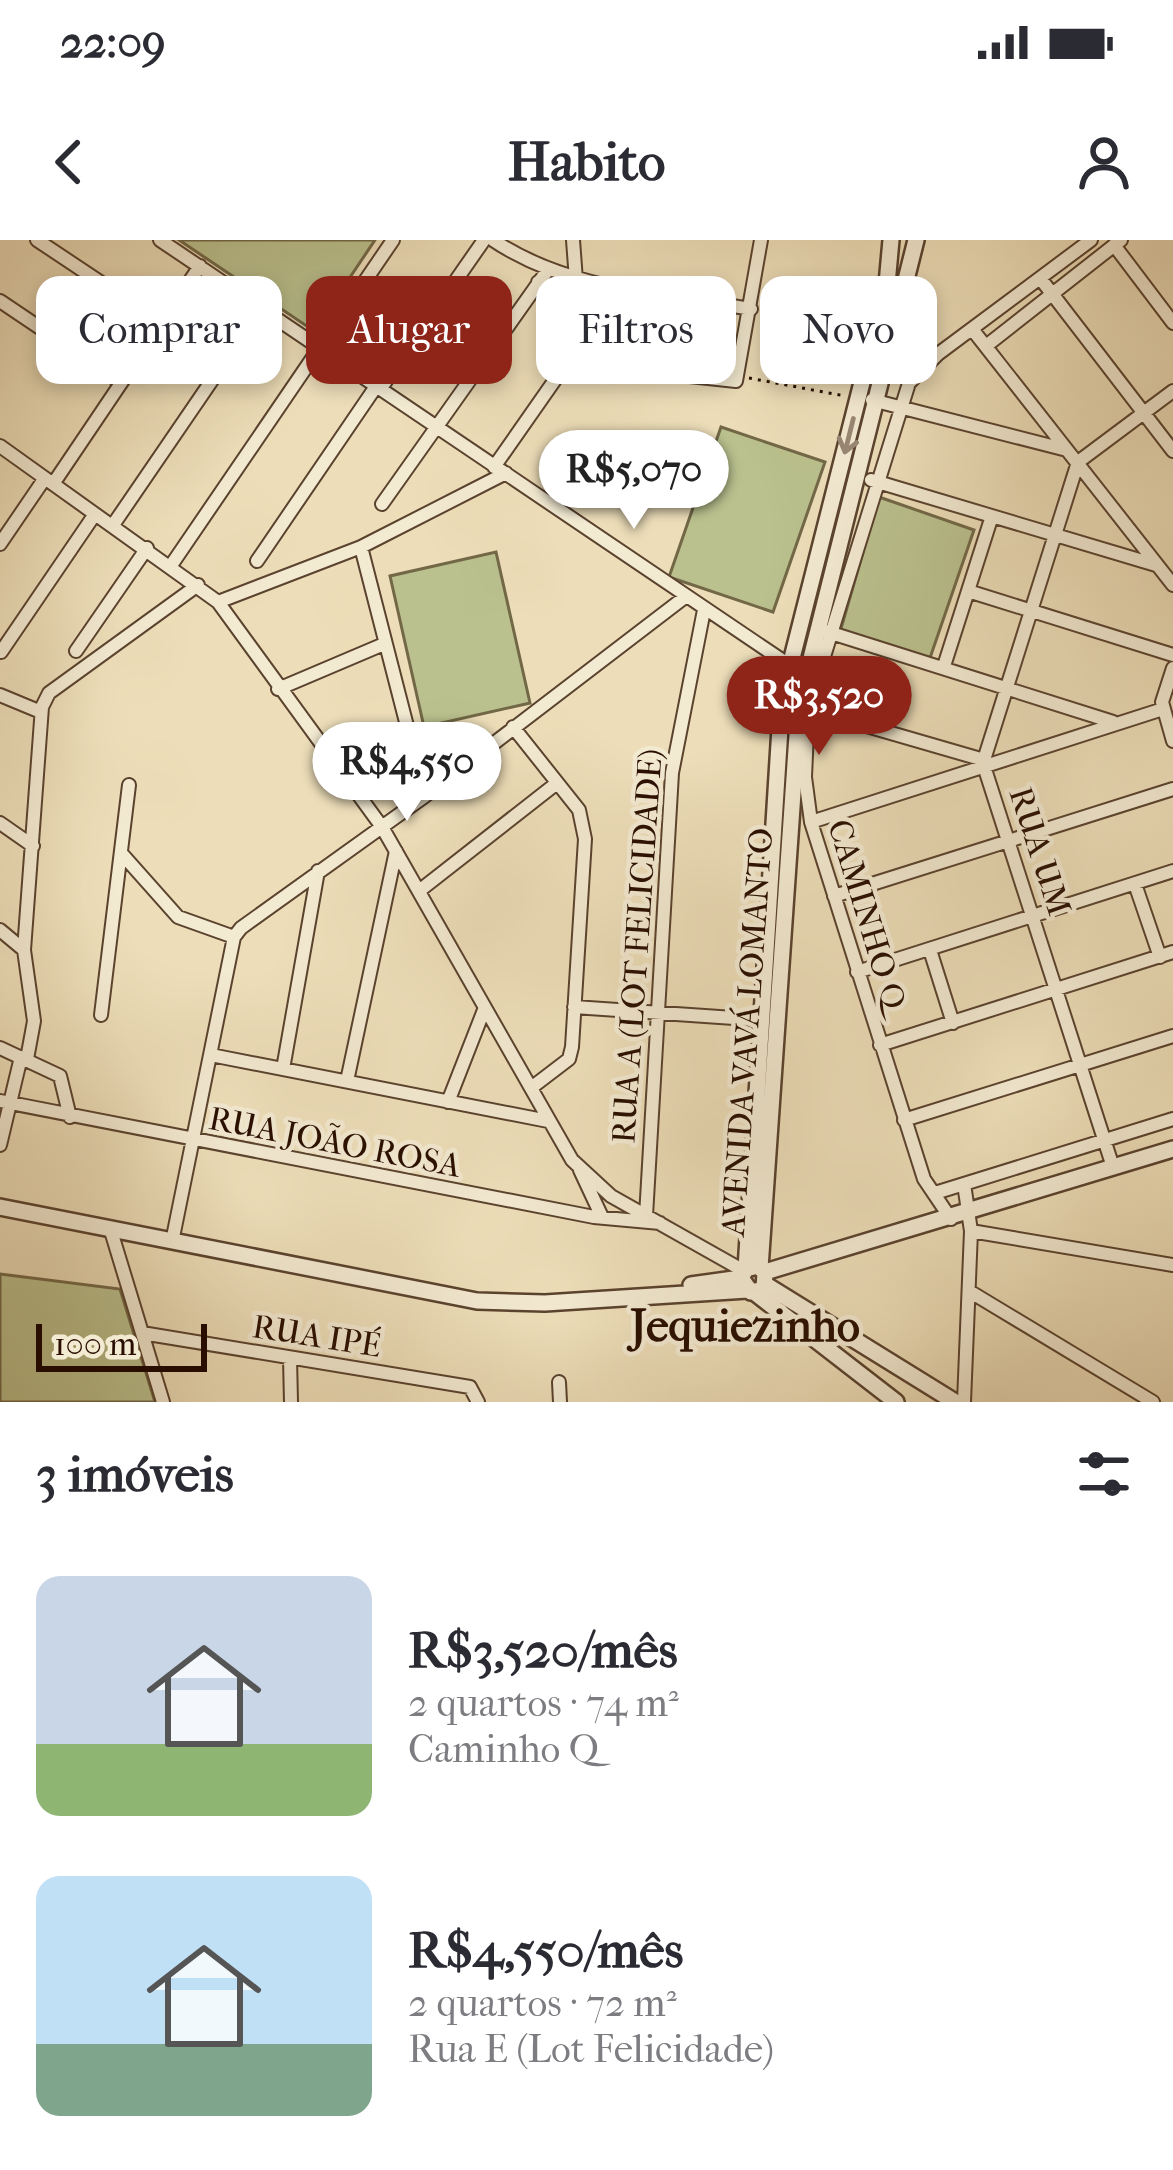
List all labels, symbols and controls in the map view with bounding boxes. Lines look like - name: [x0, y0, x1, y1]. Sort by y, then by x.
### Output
- text: 22:09: [60, 16, 166, 69]
- icon: back: [36, 129, 102, 195]
- icon: person: [1071, 129, 1137, 195]
- text: Habito: [508, 131, 665, 194]
- chip: Comprar: [36, 276, 282, 384]
- chip: Alugar: [306, 276, 512, 384]
- chip: Filtros: [536, 276, 736, 384]
- chip: Novo: [760, 276, 937, 384]
- one-way arrow: [837, 416, 859, 454]
- pin: R$5,070: [523, 430, 745, 532]
- text: R$5,070: [566, 446, 702, 492]
- pin: R$3,520: [708, 656, 930, 758]
- text: R$3,520: [754, 672, 884, 718]
- pin: R$4,550: [296, 722, 518, 824]
- text: R$4,550: [339, 738, 475, 784]
- street label: RUA A (LOT FELICIDADE): [604, 748, 671, 1145]
- street label: RUA UM: [1001, 782, 1079, 921]
- street label: CAMINHO Q: [819, 815, 917, 1024]
- street label: AVENIDA VAVÁ LOMANTO: [713, 826, 781, 1240]
- street label: RUA JOÃO ROSA: [205, 1099, 465, 1186]
- district label: Jequiezinho: [626, 1300, 860, 1353]
- street label: RUA IPÉ: [250, 1306, 384, 1366]
- scale bar: [36, 1318, 207, 1371]
- text: 100 m: [54, 1325, 137, 1364]
- icon: filters: [1071, 1441, 1137, 1507]
- text: 3 imóveis: [36, 1444, 234, 1504]
- text: R$3,520/mês: [408, 1620, 677, 1680]
- icon: home: [132, 1624, 276, 1768]
- text: 2 quartos · 74 m²: [408, 1680, 679, 1726]
- text: Caminho Q: [408, 1726, 599, 1772]
- text: R$4,550/mês: [408, 1920, 683, 1980]
- icon: home: [132, 1924, 276, 2068]
- text: 2 quartos · 72 m²: [408, 1980, 677, 2026]
- text: Rua E (Lot Felicidade): [408, 2026, 774, 2072]

